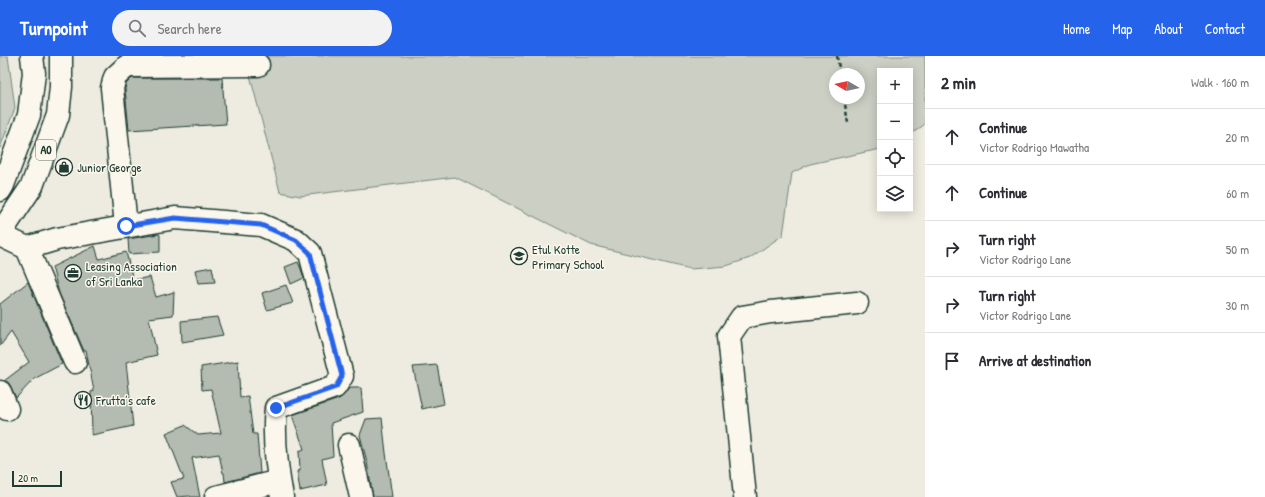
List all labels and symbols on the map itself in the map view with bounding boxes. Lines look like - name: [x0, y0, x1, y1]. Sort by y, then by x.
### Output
- north arrow: [829, 68, 865, 104]
- road number: A0: [36, 140, 56, 160]
- shop icon: Junior George: [54, 157, 74, 177]
- place label: Junior George: [77, 158, 142, 176]
- route start: [117, 217, 135, 235]
- place label: Etul Kotte Primary School: [532, 240, 605, 273]
- school or university icon: Etul Kotte Primary School: [509, 246, 529, 266]
- place label: Leasing Association of Sri Lanka: [86, 257, 177, 290]
- office icon: Leasing Association of Sri Lanka: [63, 263, 83, 283]
- restaurant icon: Frutta’s cafe: [73, 390, 93, 410]
- place label: Frutta’s cafe: [95, 391, 156, 409]
- route end: [267, 399, 285, 417]
- scale bar: [12, 469, 62, 488]

